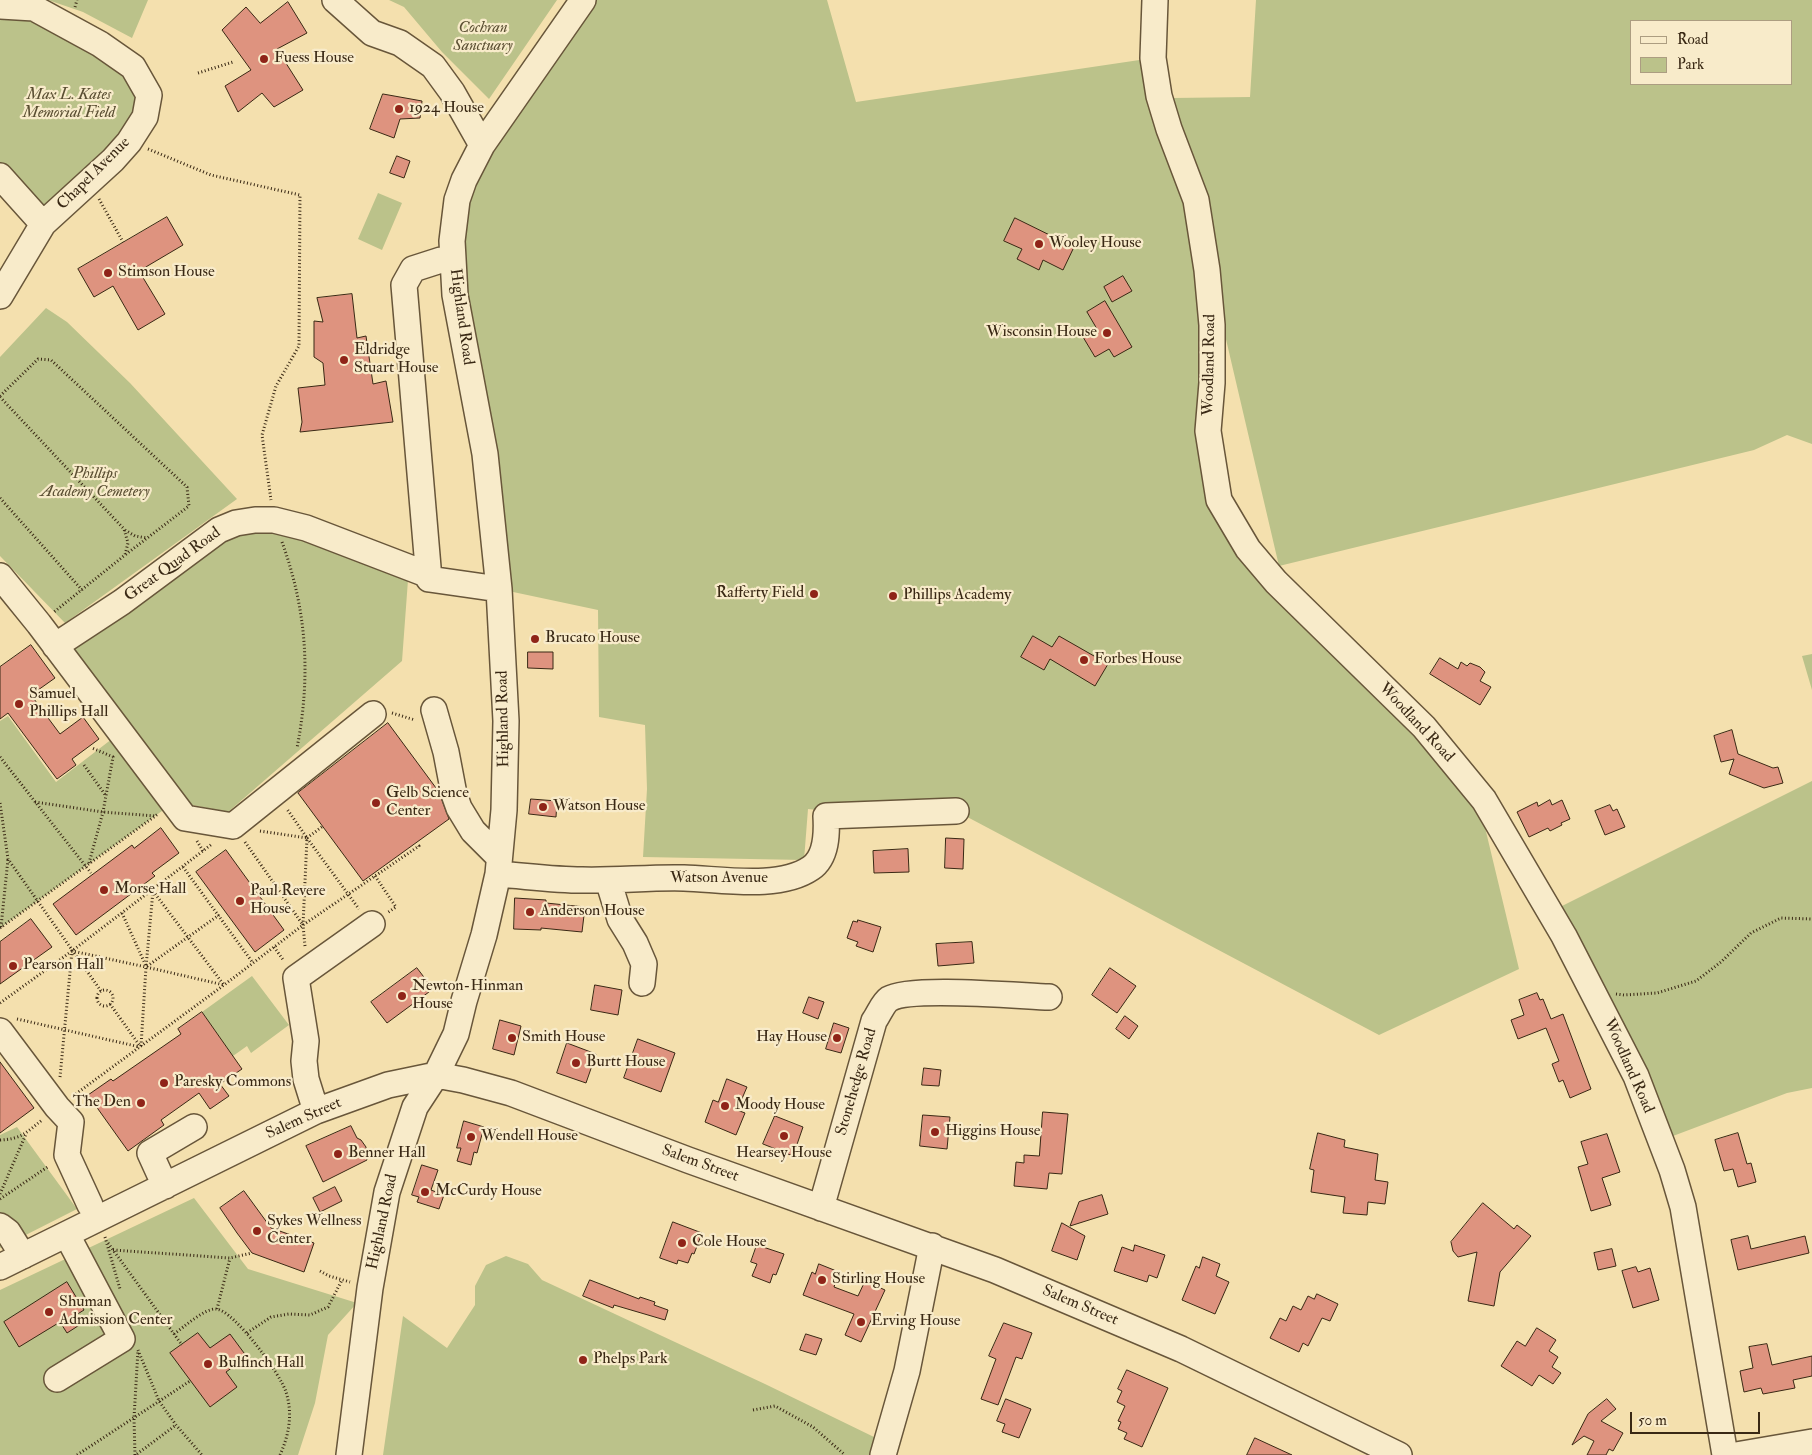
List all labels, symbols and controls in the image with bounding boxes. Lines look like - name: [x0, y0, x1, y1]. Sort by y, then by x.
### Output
- park label: Cochran Sanctuary: [453, 19, 513, 57]
- legend: [1630, 20, 1792, 85]
- text: Road: [1677, 30, 1708, 49]
- place label: Fuess House: [274, 49, 354, 69]
- marker: Fuess House: [258, 53, 270, 65]
- text: Park: [1677, 55, 1704, 74]
- park label: Max L. Kates Memorial Field: [23, 86, 115, 124]
- place label: 1924 House: [409, 99, 484, 119]
- marker: 1924 House: [393, 103, 405, 115]
- street label: Chapel Avenue: [54, 134, 134, 214]
- place label: Wooley House: [1049, 234, 1141, 254]
- marker: Wooley House: [1033, 238, 1045, 250]
- place label: Stimson House: [118, 263, 215, 283]
- marker: Stimson House: [102, 267, 114, 279]
- street label: Highland Road: [445, 268, 477, 366]
- street label: Woodland Road: [1200, 314, 1220, 416]
- place label: Wisconsin House: [986, 323, 1097, 343]
- marker: Wisconsin House: [1101, 327, 1113, 339]
- place label: Eldridge Stuart House: [354, 341, 439, 379]
- marker: Eldridge Stuart House: [338, 354, 350, 366]
- park label: Phillips Academy Cemetery: [40, 465, 150, 503]
- street label: Great Quad Road: [121, 524, 225, 606]
- place label: Rafferty Field: [716, 584, 804, 604]
- place label: Phillips Academy: [903, 586, 1011, 606]
- marker: Rafferty Field: [808, 588, 820, 600]
- marker: Phillips Academy: [887, 590, 899, 602]
- place label: Brucato House: [545, 629, 640, 649]
- marker: Brucato House: [529, 633, 541, 645]
- place label: Forbes House: [1094, 650, 1182, 670]
- marker: Forbes House: [1078, 654, 1090, 666]
- street label: Highland Road: [494, 670, 514, 768]
- street label: Woodland Road: [1374, 679, 1458, 767]
- place label: Samuel Phillips Hall: [29, 685, 108, 723]
- marker: Samuel Phillips Hall: [13, 698, 25, 710]
- place label: Gelb Science Center: [386, 784, 469, 822]
- marker: Gelb Science Center: [370, 797, 382, 809]
- place label: Watson House: [553, 797, 646, 817]
- marker: Watson House: [537, 801, 549, 813]
- street label: Watson Avenue: [670, 869, 768, 889]
- place label: Morse Hall: [114, 880, 186, 900]
- place label: Paul Revere House: [250, 882, 325, 920]
- marker: Morse Hall: [98, 884, 110, 896]
- marker: Paul Revere House: [234, 895, 246, 907]
- place label: Anderson House: [540, 902, 645, 922]
- marker: Anderson House: [524, 906, 536, 918]
- place label: Pearson Hall: [23, 956, 104, 976]
- marker: Pearson Hall: [7, 960, 19, 972]
- place label: Newton-Hinman House: [412, 977, 523, 1015]
- marker: Newton-Hinman House: [396, 990, 408, 1002]
- street label: Woodland Road: [1599, 1016, 1657, 1116]
- street label: Stonehedge Road: [832, 1026, 882, 1138]
- place label: Smith House: [522, 1028, 605, 1048]
- place label: Hay House: [756, 1028, 827, 1048]
- marker: Smith House: [506, 1032, 518, 1044]
- marker: Hay House: [831, 1032, 843, 1044]
- place label: Burtt House: [586, 1053, 666, 1073]
- marker: Burtt House: [570, 1057, 582, 1069]
- place label: Paresky Commons: [174, 1073, 291, 1093]
- marker: Paresky Commons: [158, 1077, 170, 1089]
- place label: The Den: [73, 1093, 131, 1113]
- street label: Salem Street: [263, 1094, 345, 1144]
- place label: Moody House: [735, 1096, 825, 1116]
- marker: The Den: [135, 1097, 147, 1109]
- marker: Moody House: [719, 1100, 731, 1112]
- place label: Higgins House: [945, 1122, 1041, 1142]
- marker: Higgins House: [929, 1126, 941, 1138]
- place label: Wendell House: [481, 1127, 578, 1147]
- marker: Hearsey House: [778, 1130, 790, 1142]
- marker: Wendell House: [465, 1131, 477, 1143]
- street label: Salem Street: [659, 1141, 741, 1187]
- place label: Benner Hall: [348, 1144, 426, 1164]
- place label: Hearsey House: [736, 1144, 832, 1164]
- marker: Benner Hall: [332, 1148, 344, 1160]
- street label: Highland Road: [364, 1172, 402, 1272]
- place label: McCurdy House: [435, 1182, 542, 1202]
- marker: McCurdy House: [419, 1186, 431, 1198]
- place label: Sykes Wellness Center: [267, 1212, 361, 1250]
- marker: Sykes Wellness Center: [251, 1225, 263, 1237]
- place label: Cole House: [692, 1233, 766, 1253]
- marker: Cole House: [676, 1237, 688, 1249]
- place label: Stirling House: [832, 1270, 925, 1290]
- marker: Stirling House: [816, 1274, 828, 1286]
- street label: Salem Street: [1039, 1281, 1121, 1331]
- place label: Shuman Admission Center: [59, 1293, 173, 1331]
- marker: Shuman Admission Center: [43, 1306, 55, 1318]
- place label: Erving House: [871, 1312, 960, 1332]
- marker: Erving House: [855, 1316, 867, 1328]
- place label: Phelps Park: [593, 1350, 668, 1370]
- place label: Bulfinch Hall: [218, 1354, 304, 1374]
- marker: Phelps Park: [577, 1354, 589, 1366]
- marker: Bulfinch Hall: [202, 1358, 214, 1370]
- scale bar: [1632, 1402, 1762, 1434]
- text: 50 m: [1638, 1411, 1667, 1430]

